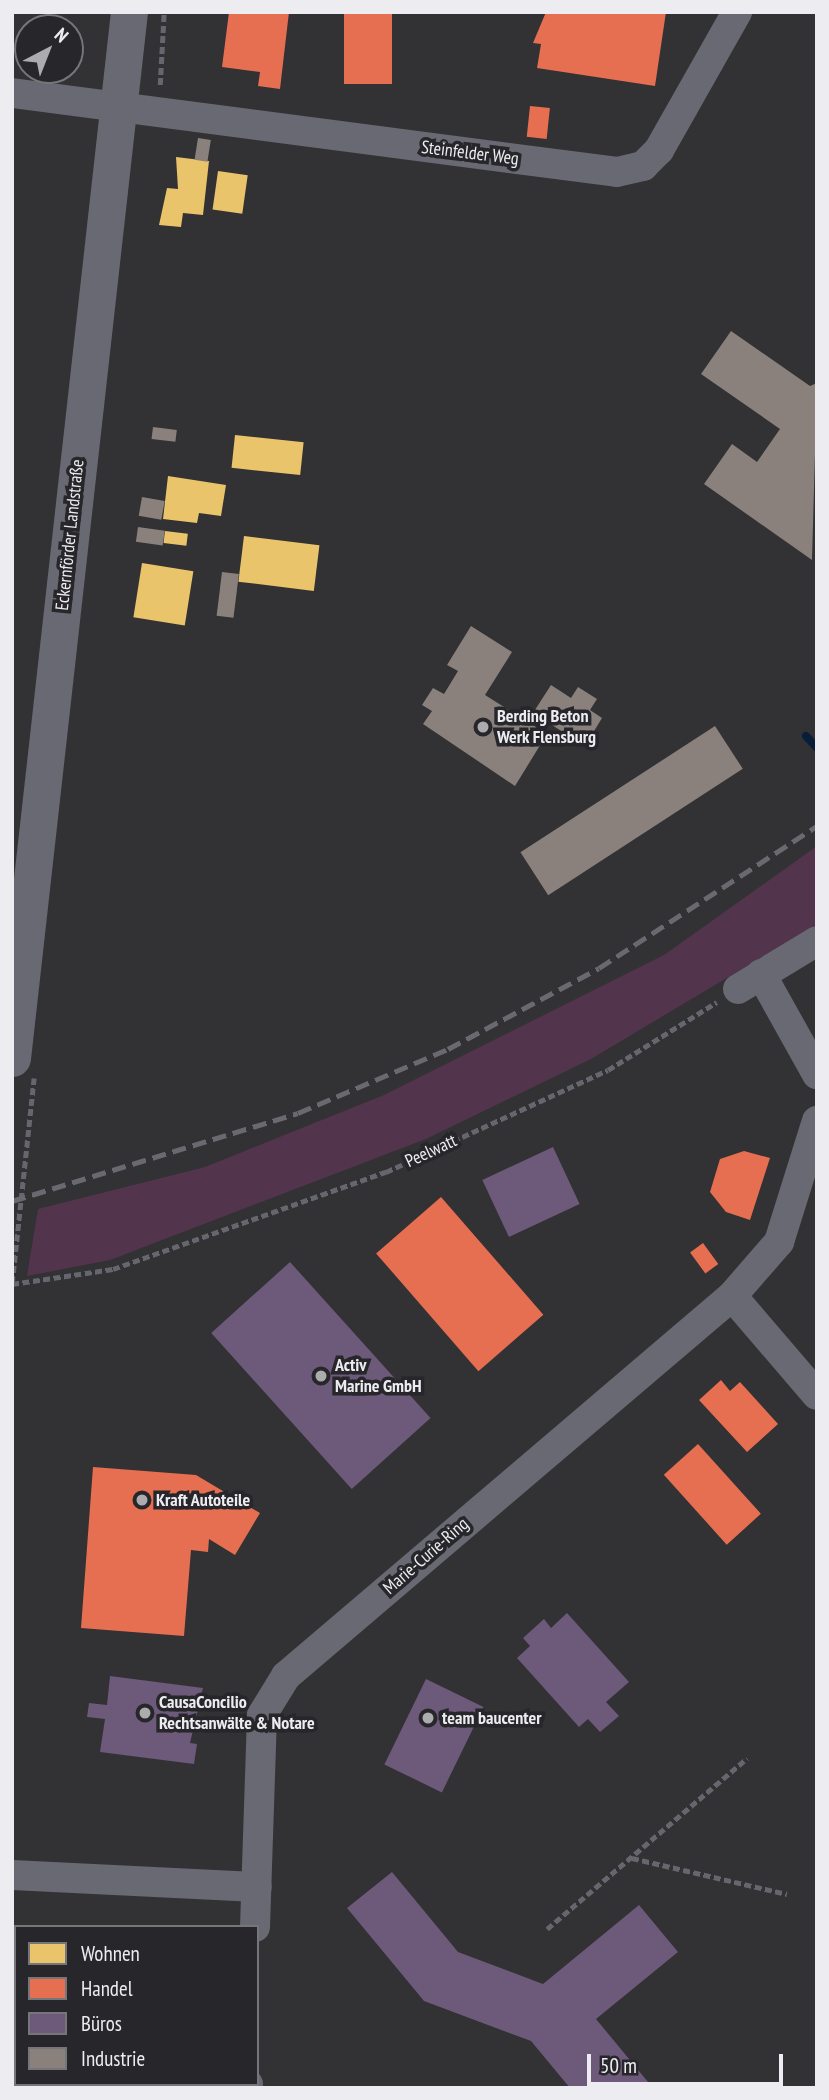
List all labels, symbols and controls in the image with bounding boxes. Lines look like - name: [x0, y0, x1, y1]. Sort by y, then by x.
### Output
- north arrow: [14, 14, 84, 84]
- text: N: [50, 23, 74, 47]
- street label: Steinfelder Weg: [420, 136, 520, 170]
- street label: Eckernförder Landstraße: [51, 458, 89, 612]
- place label: Berding Beton Werk Flensburg: [497, 706, 596, 748]
- marker: Berding Beton Werk Flensburg: [475, 719, 491, 735]
- street label: Peelwatt: [402, 1130, 460, 1172]
- place label: Activ Marine GmbH: [335, 1355, 422, 1398]
- marker: Activ Marine GmbH: [313, 1368, 329, 1384]
- place label: Kraft Autoteile: [156, 1489, 251, 1511]
- marker: Kraft Autoteile: [134, 1492, 150, 1508]
- street label: Marie-Curie-Ring: [379, 1513, 473, 1599]
- place label: CausaConcilio Rechtsanwälte & Notare: [159, 1692, 315, 1734]
- marker: CausaConcilio Rechtsanwälte & Notare: [137, 1705, 153, 1721]
- place label: team baucenter: [442, 1707, 542, 1729]
- marker: team baucenter: [420, 1710, 436, 1726]
- legend: [14, 1925, 259, 2086]
- text: Wohnen: [81, 1940, 140, 1967]
- text: Handel: [81, 1975, 133, 2002]
- text: Büros: [81, 2010, 122, 2037]
- scale bar: [591, 2040, 787, 2084]
- text: Industrie: [81, 2045, 145, 2072]
- text: 50 m: [600, 2052, 637, 2079]

